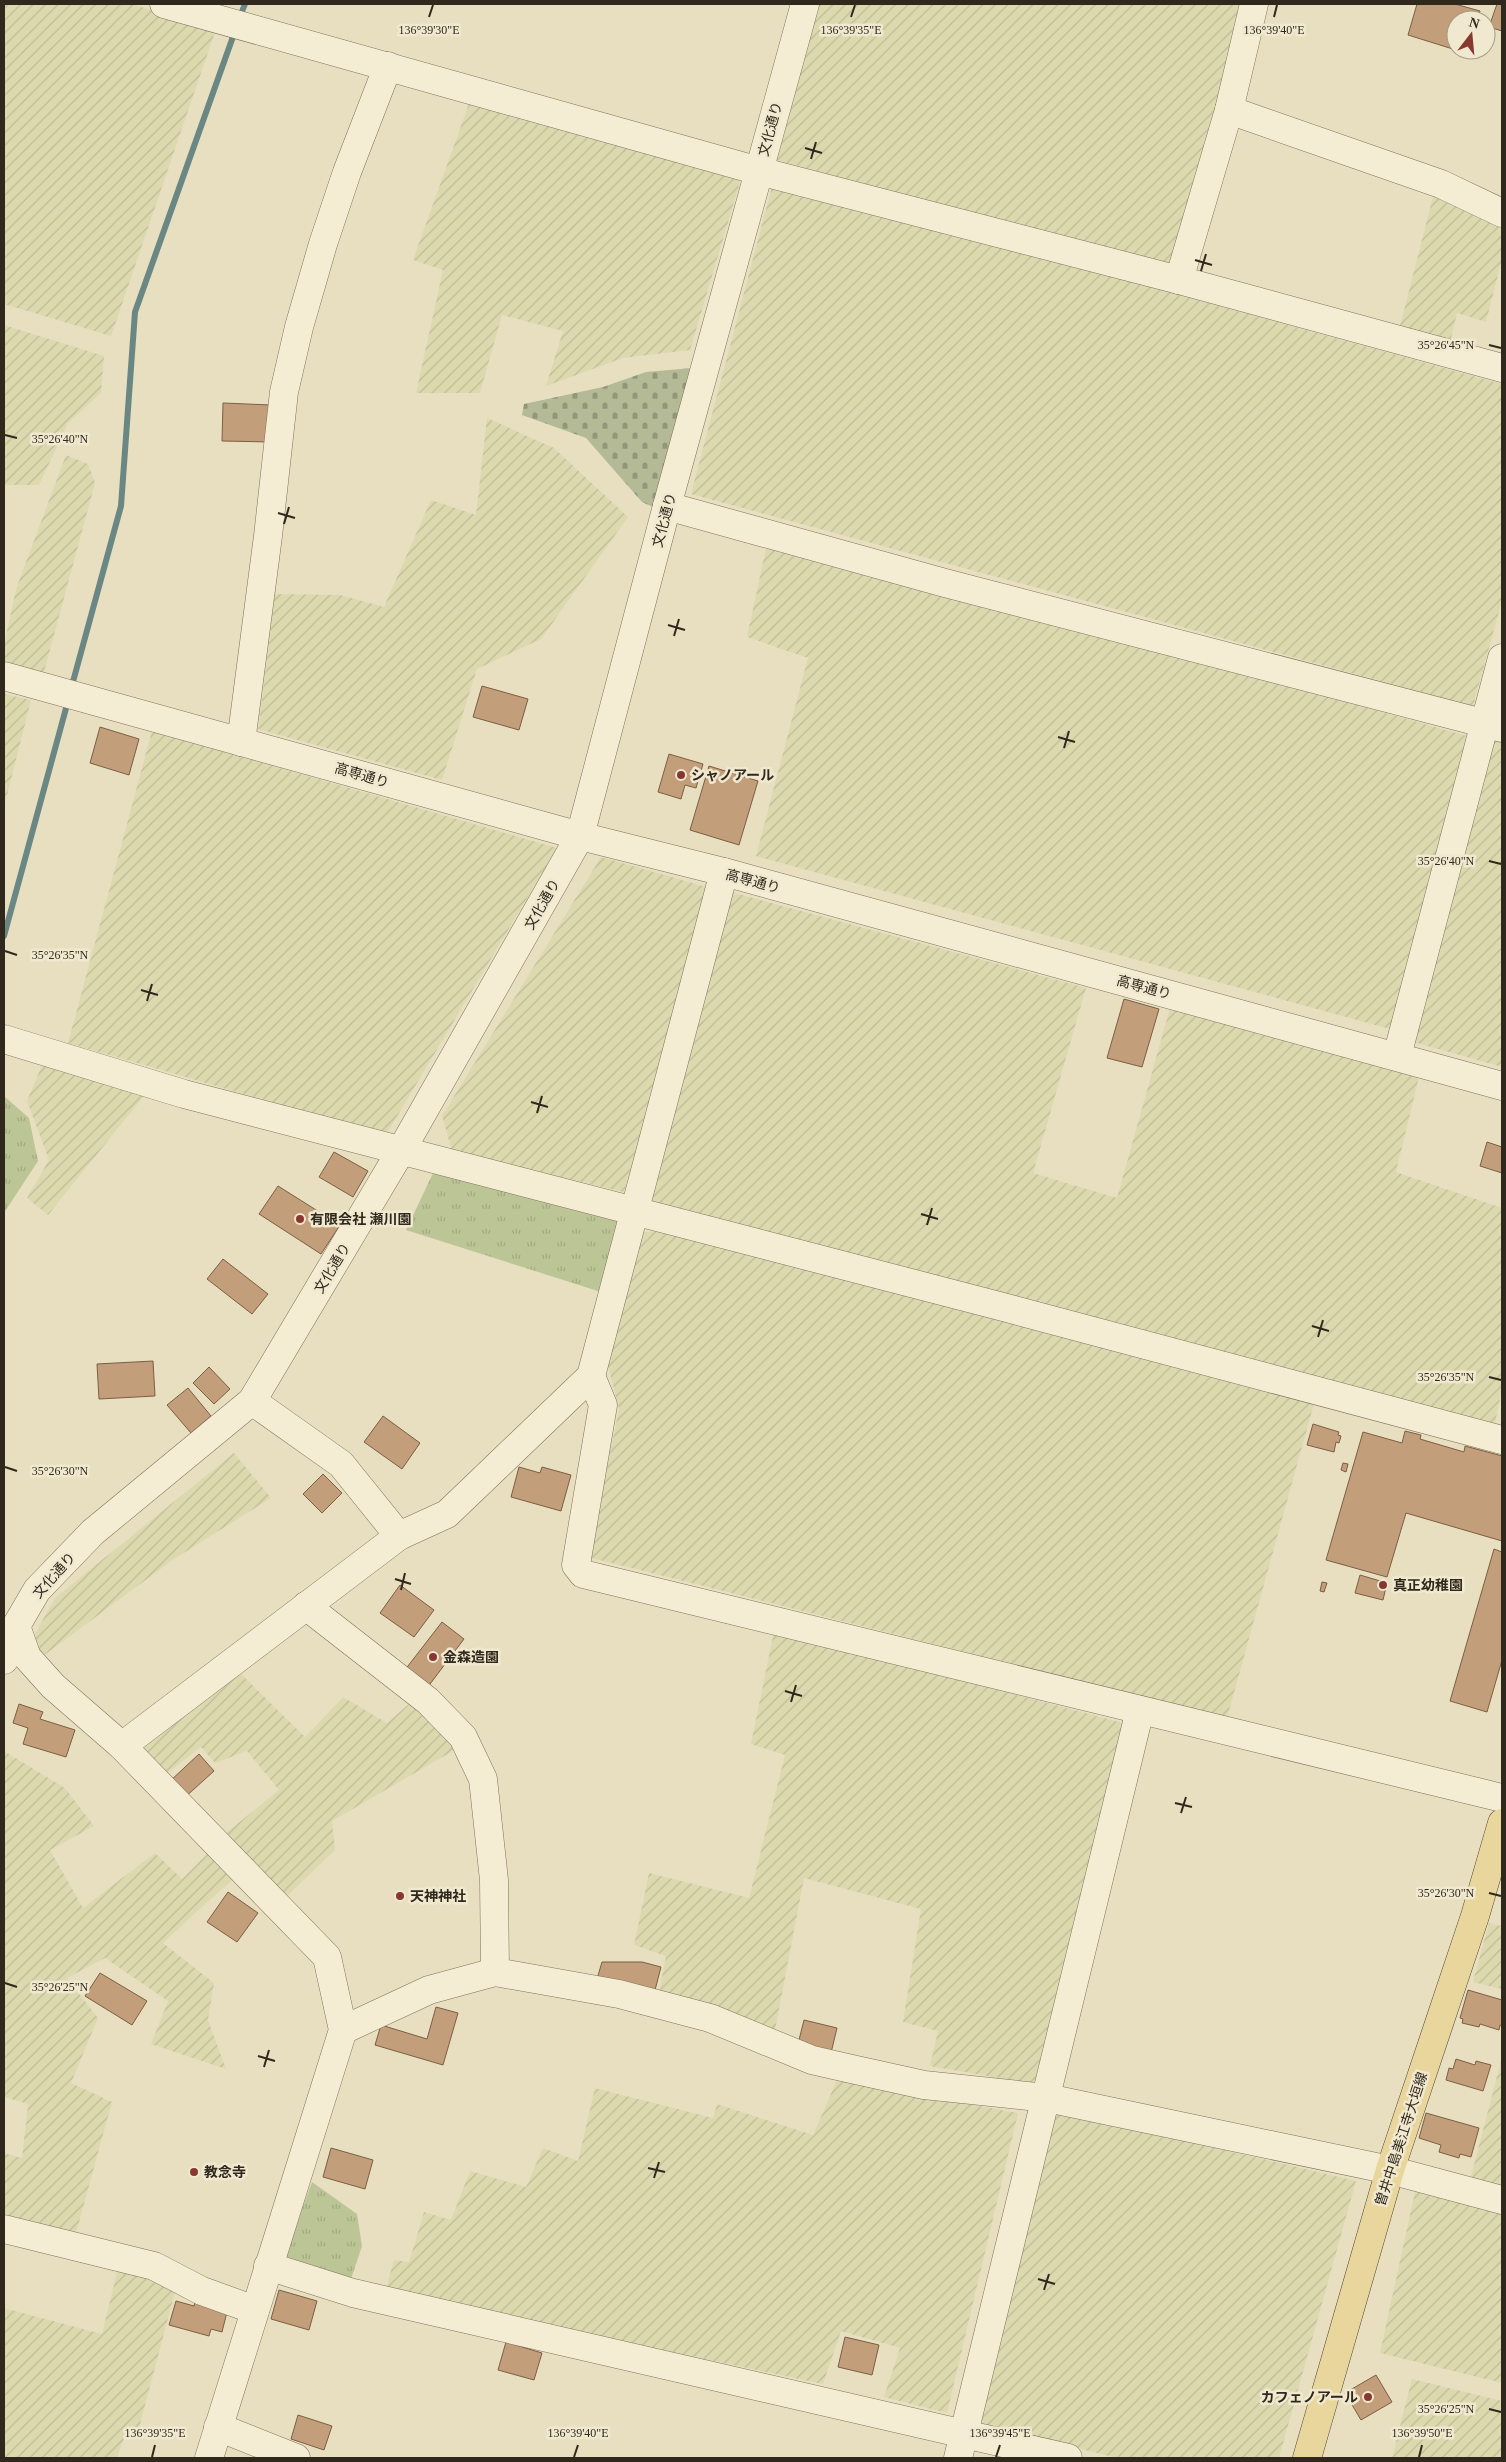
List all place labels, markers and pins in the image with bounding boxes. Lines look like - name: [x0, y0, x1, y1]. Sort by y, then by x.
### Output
- place label: シャノアール: [691, 768, 774, 783]
- marker: シャノアール: [675, 769, 687, 781]
- place label: 有限会社 瀬川園: [310, 1211, 412, 1227]
- marker: 有限会社 瀬川園: [294, 1213, 306, 1225]
- place label: 真正幼稚園: [1393, 1577, 1463, 1593]
- marker: 真正幼稚園: [1377, 1579, 1389, 1591]
- place label: 金森造園: [443, 1650, 499, 1665]
- marker: 金森造園: [427, 1651, 439, 1663]
- place label: 天神神社: [410, 1888, 466, 1904]
- marker: 天神神社: [394, 1890, 406, 1902]
- place label: 教念寺: [204, 2165, 246, 2180]
- marker: 教念寺: [188, 2166, 200, 2178]
- place label: カフェノアール: [1261, 2390, 1358, 2405]
- marker: カフェノアール: [1362, 2391, 1374, 2403]

